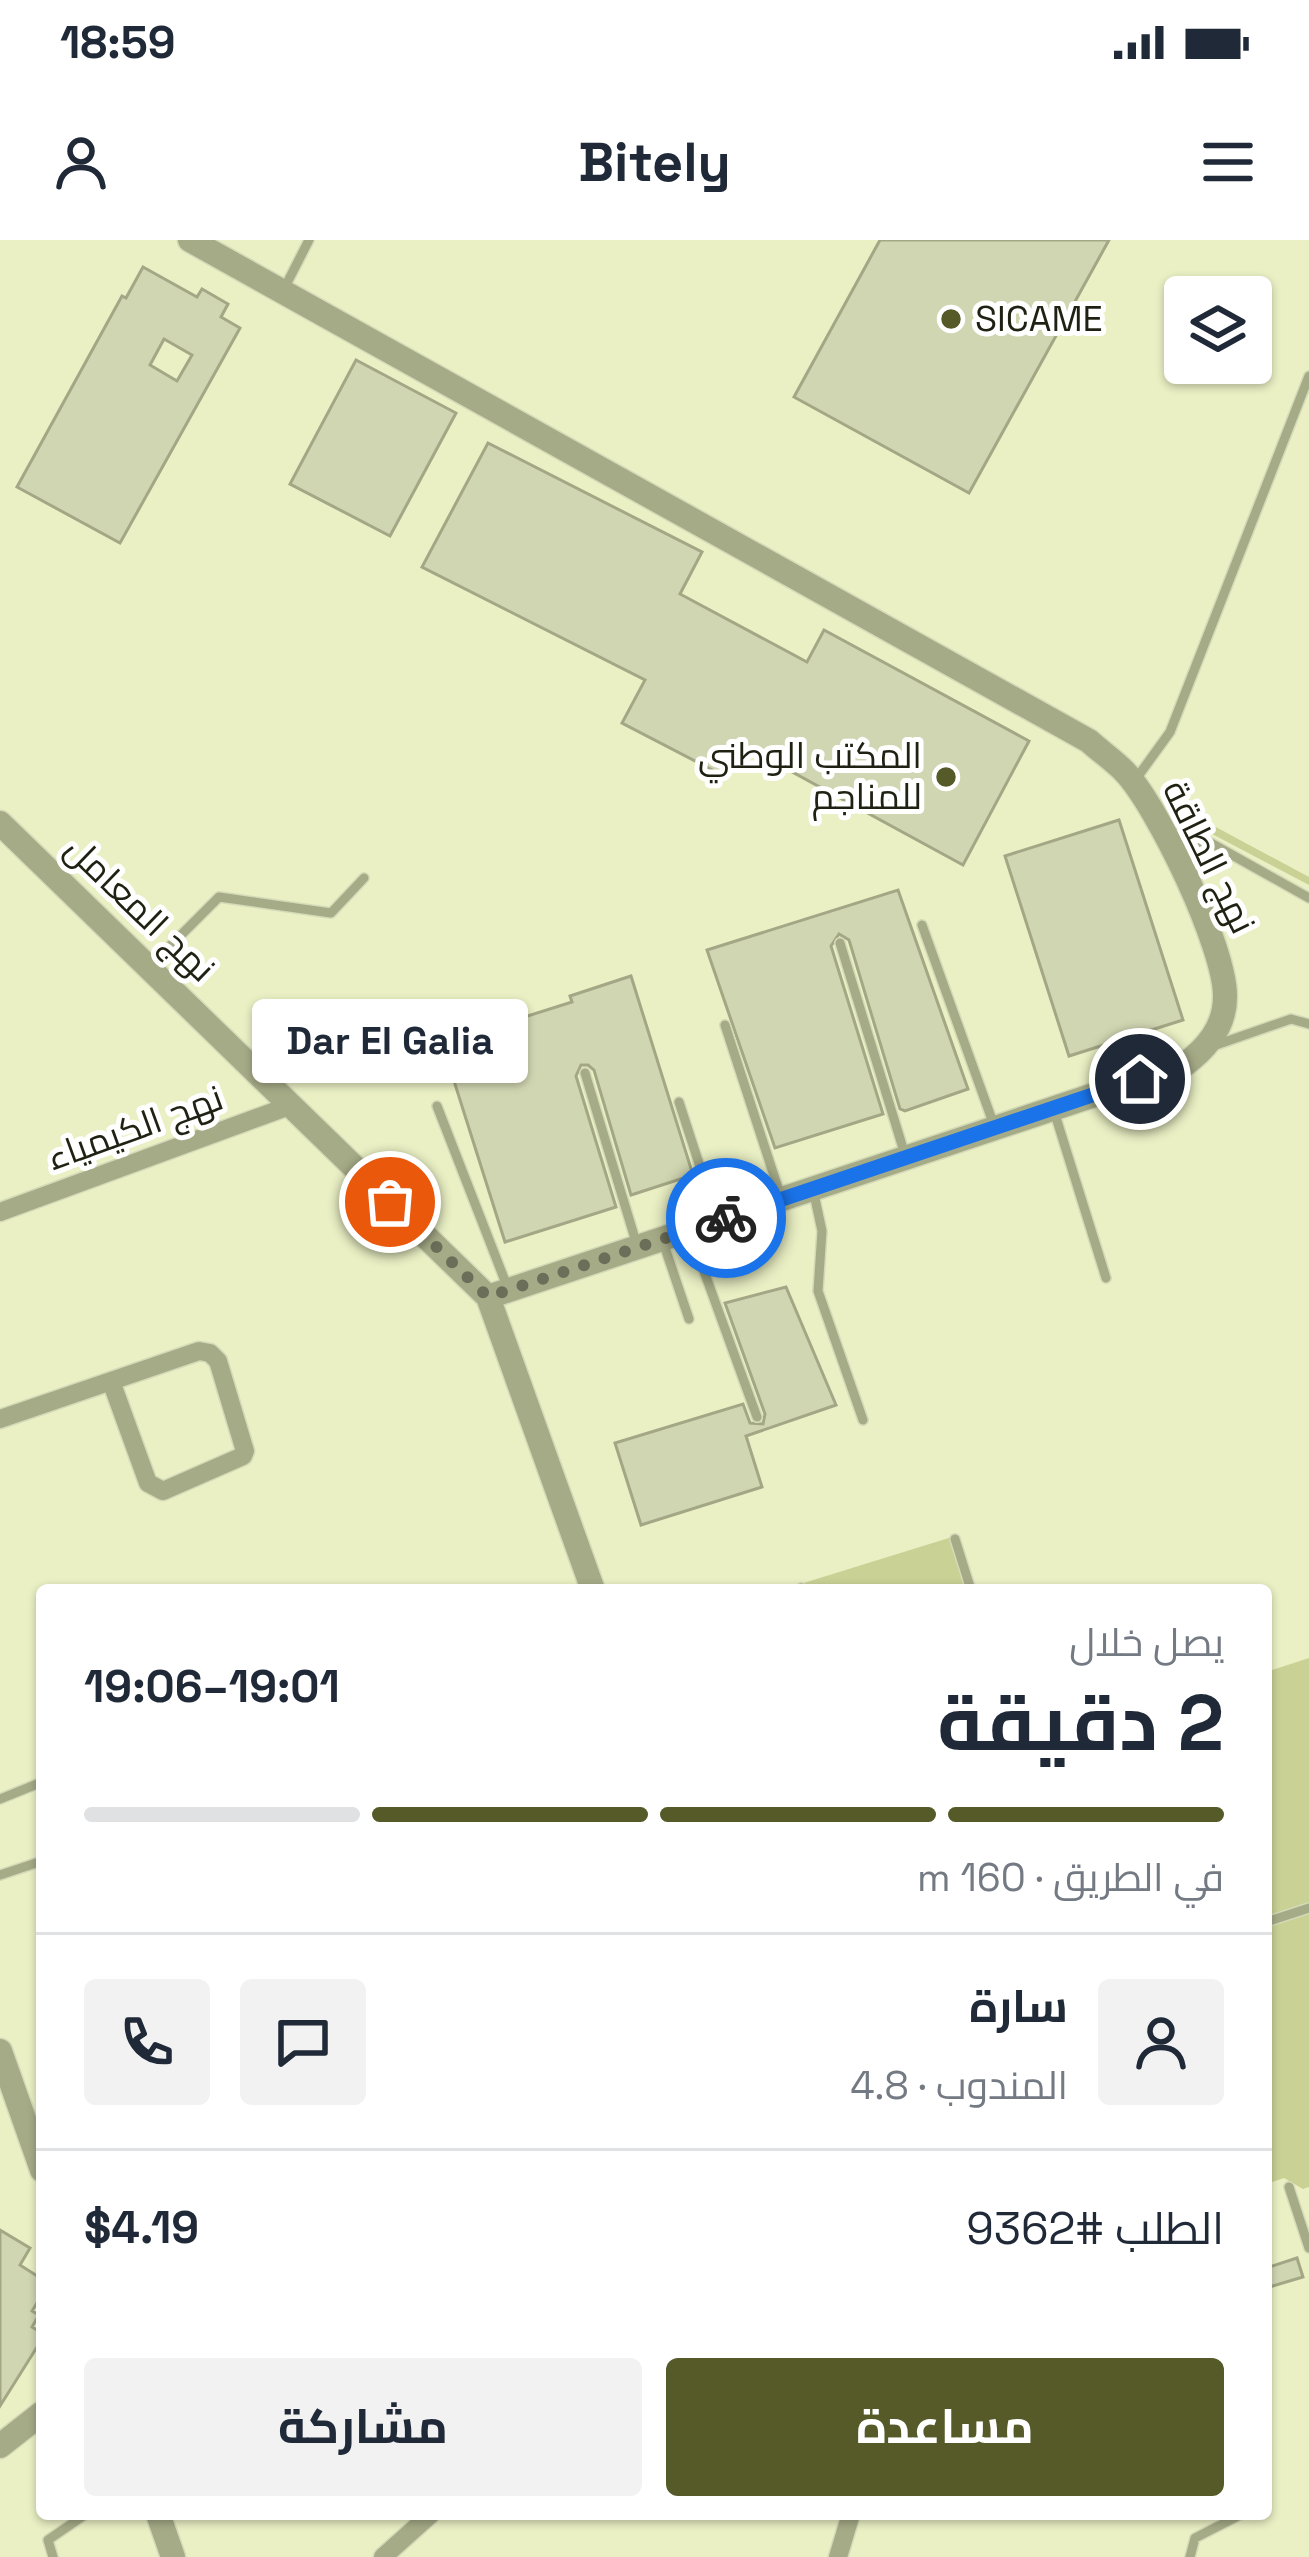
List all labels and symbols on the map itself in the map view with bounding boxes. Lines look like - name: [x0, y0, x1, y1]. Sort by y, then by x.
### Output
- place label: SICAME: [975, 296, 1103, 342]
- marker: SICAME: [938, 306, 964, 332]
- place label: المكتب الوطني للمناجم: [698, 733, 922, 821]
- marker: المكتب الوطني للمناجم: [933, 764, 959, 790]
- street label: نهج الطاقة: [1151, 773, 1266, 942]
- street label: نهج المعامل: [55, 826, 225, 993]
- callout: Dar El Galia: [252, 998, 528, 1082]
- pin: [1089, 1028, 1191, 1130]
- street label: نهج الكيمياء: [41, 1075, 230, 1182]
- pin: [339, 1151, 441, 1253]
- courier: [666, 1158, 786, 1278]

